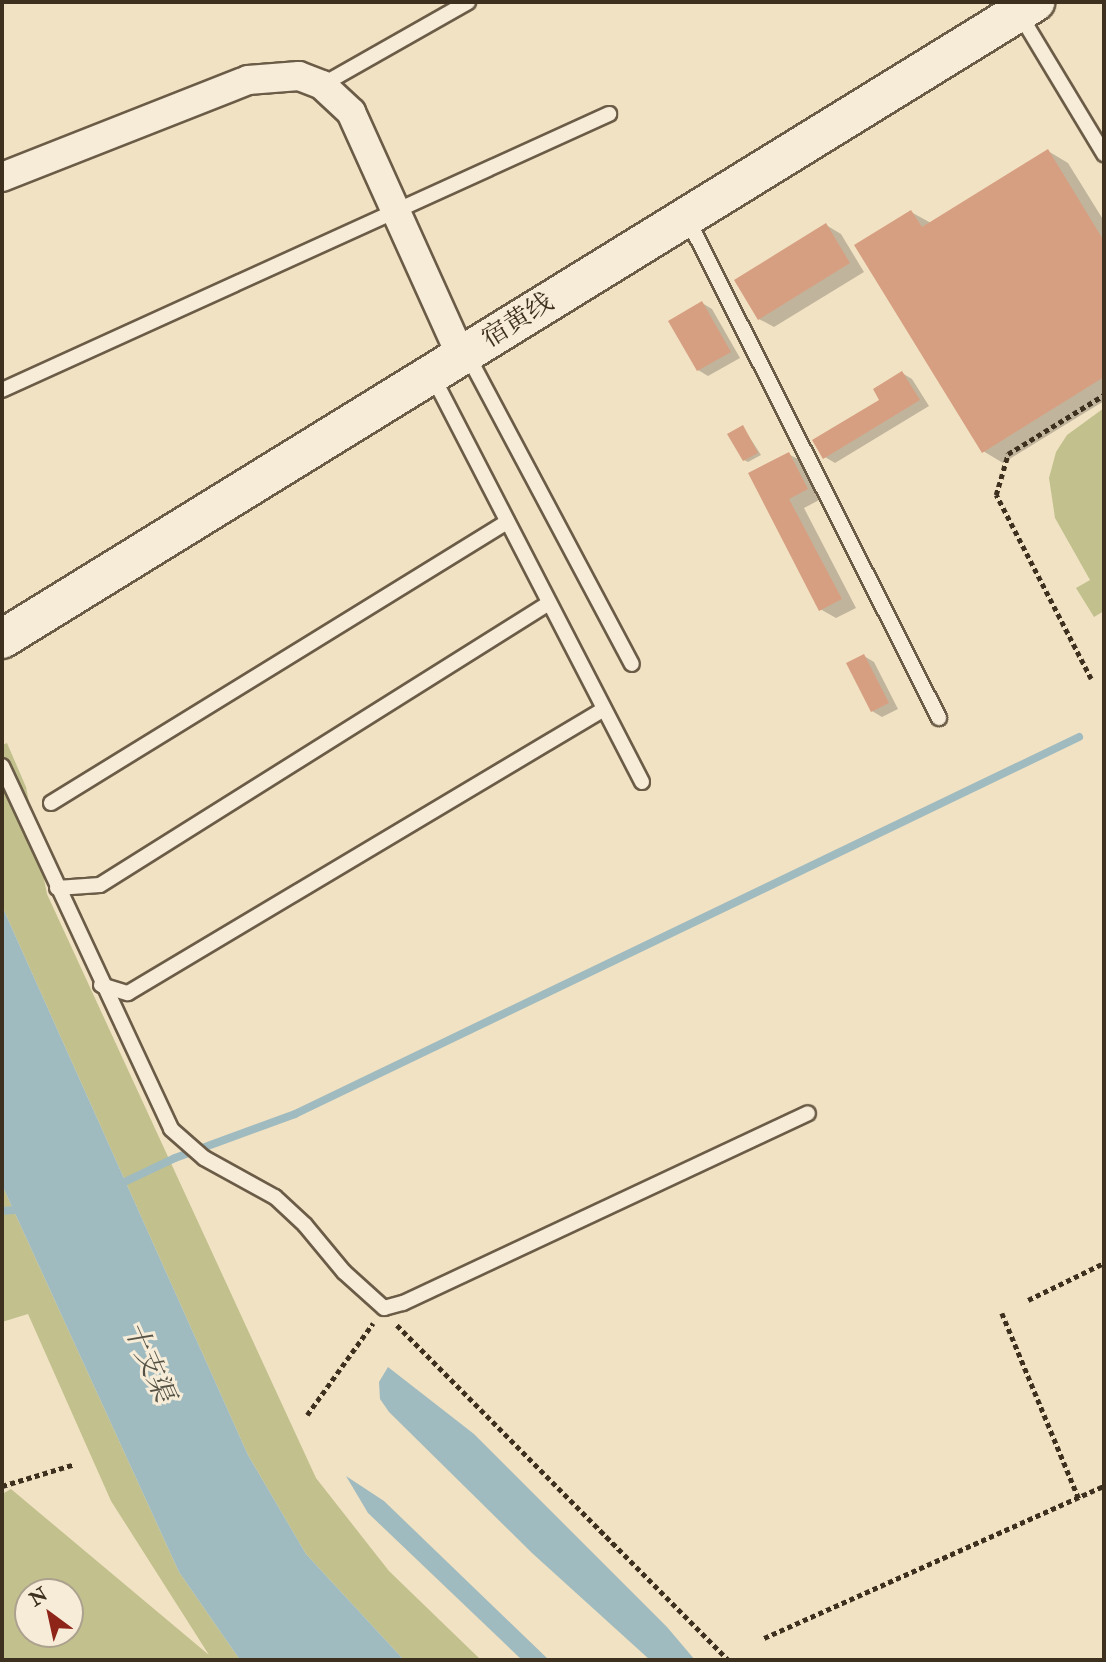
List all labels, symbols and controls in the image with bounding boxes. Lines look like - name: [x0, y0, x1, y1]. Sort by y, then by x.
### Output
- street label: 宿黄线: [477, 287, 559, 355]
- water label: 十支渠: [116, 1317, 180, 1407]
- north arrow: [14, 1578, 84, 1648]
- text: N: [25, 1582, 52, 1612]

